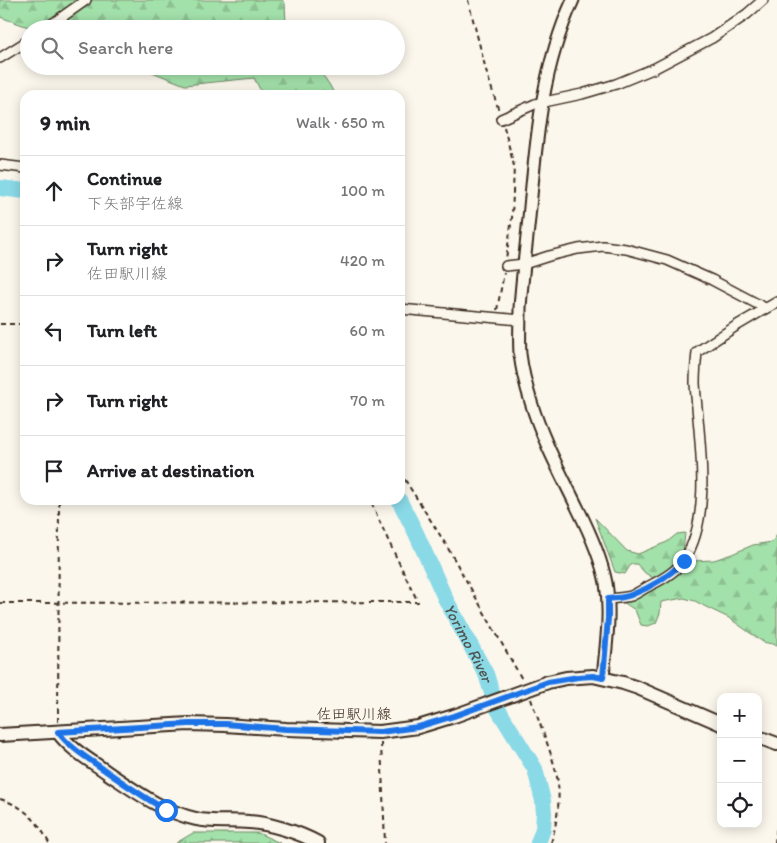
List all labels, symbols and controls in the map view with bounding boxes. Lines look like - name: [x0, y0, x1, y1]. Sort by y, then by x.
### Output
- search box: [20, 20, 405, 75]
- icon: search: [38, 34, 66, 62]
- text: Search here: [78, 36, 173, 59]
- text: 9 min: [40, 110, 90, 135]
- text: Walk · 650 m: [296, 113, 385, 132]
- text: Continue: [87, 167, 162, 190]
- icon: ahead: [40, 177, 68, 205]
- text: 100 m: [341, 181, 385, 200]
- text: 下矢部宇佐線: [87, 194, 183, 213]
- text: Turn right: [87, 237, 168, 260]
- icon: right: [40, 247, 68, 275]
- text: 420 m: [340, 251, 385, 270]
- text: 佐田駅川線: [87, 264, 167, 283]
- icon: left: [40, 317, 68, 345]
- text: Turn left: [87, 319, 157, 342]
- text: 60 m: [350, 321, 385, 340]
- icon: right: [40, 387, 68, 415]
- text: Turn right: [87, 389, 168, 412]
- text: 70 m: [350, 391, 385, 410]
- icon: arrive: [40, 457, 68, 485]
- text: Arrive at destination: [87, 459, 254, 482]
- route end: [673, 550, 696, 573]
- water label: Yorimo River: [440, 600, 498, 686]
- map controls: [717, 693, 762, 828]
- button: +: [717, 693, 762, 738]
- street label: 佐田駅川線: [316, 705, 392, 723]
- button: −: [717, 738, 762, 783]
- button: locate: [717, 783, 762, 828]
- route start: [155, 799, 178, 822]

